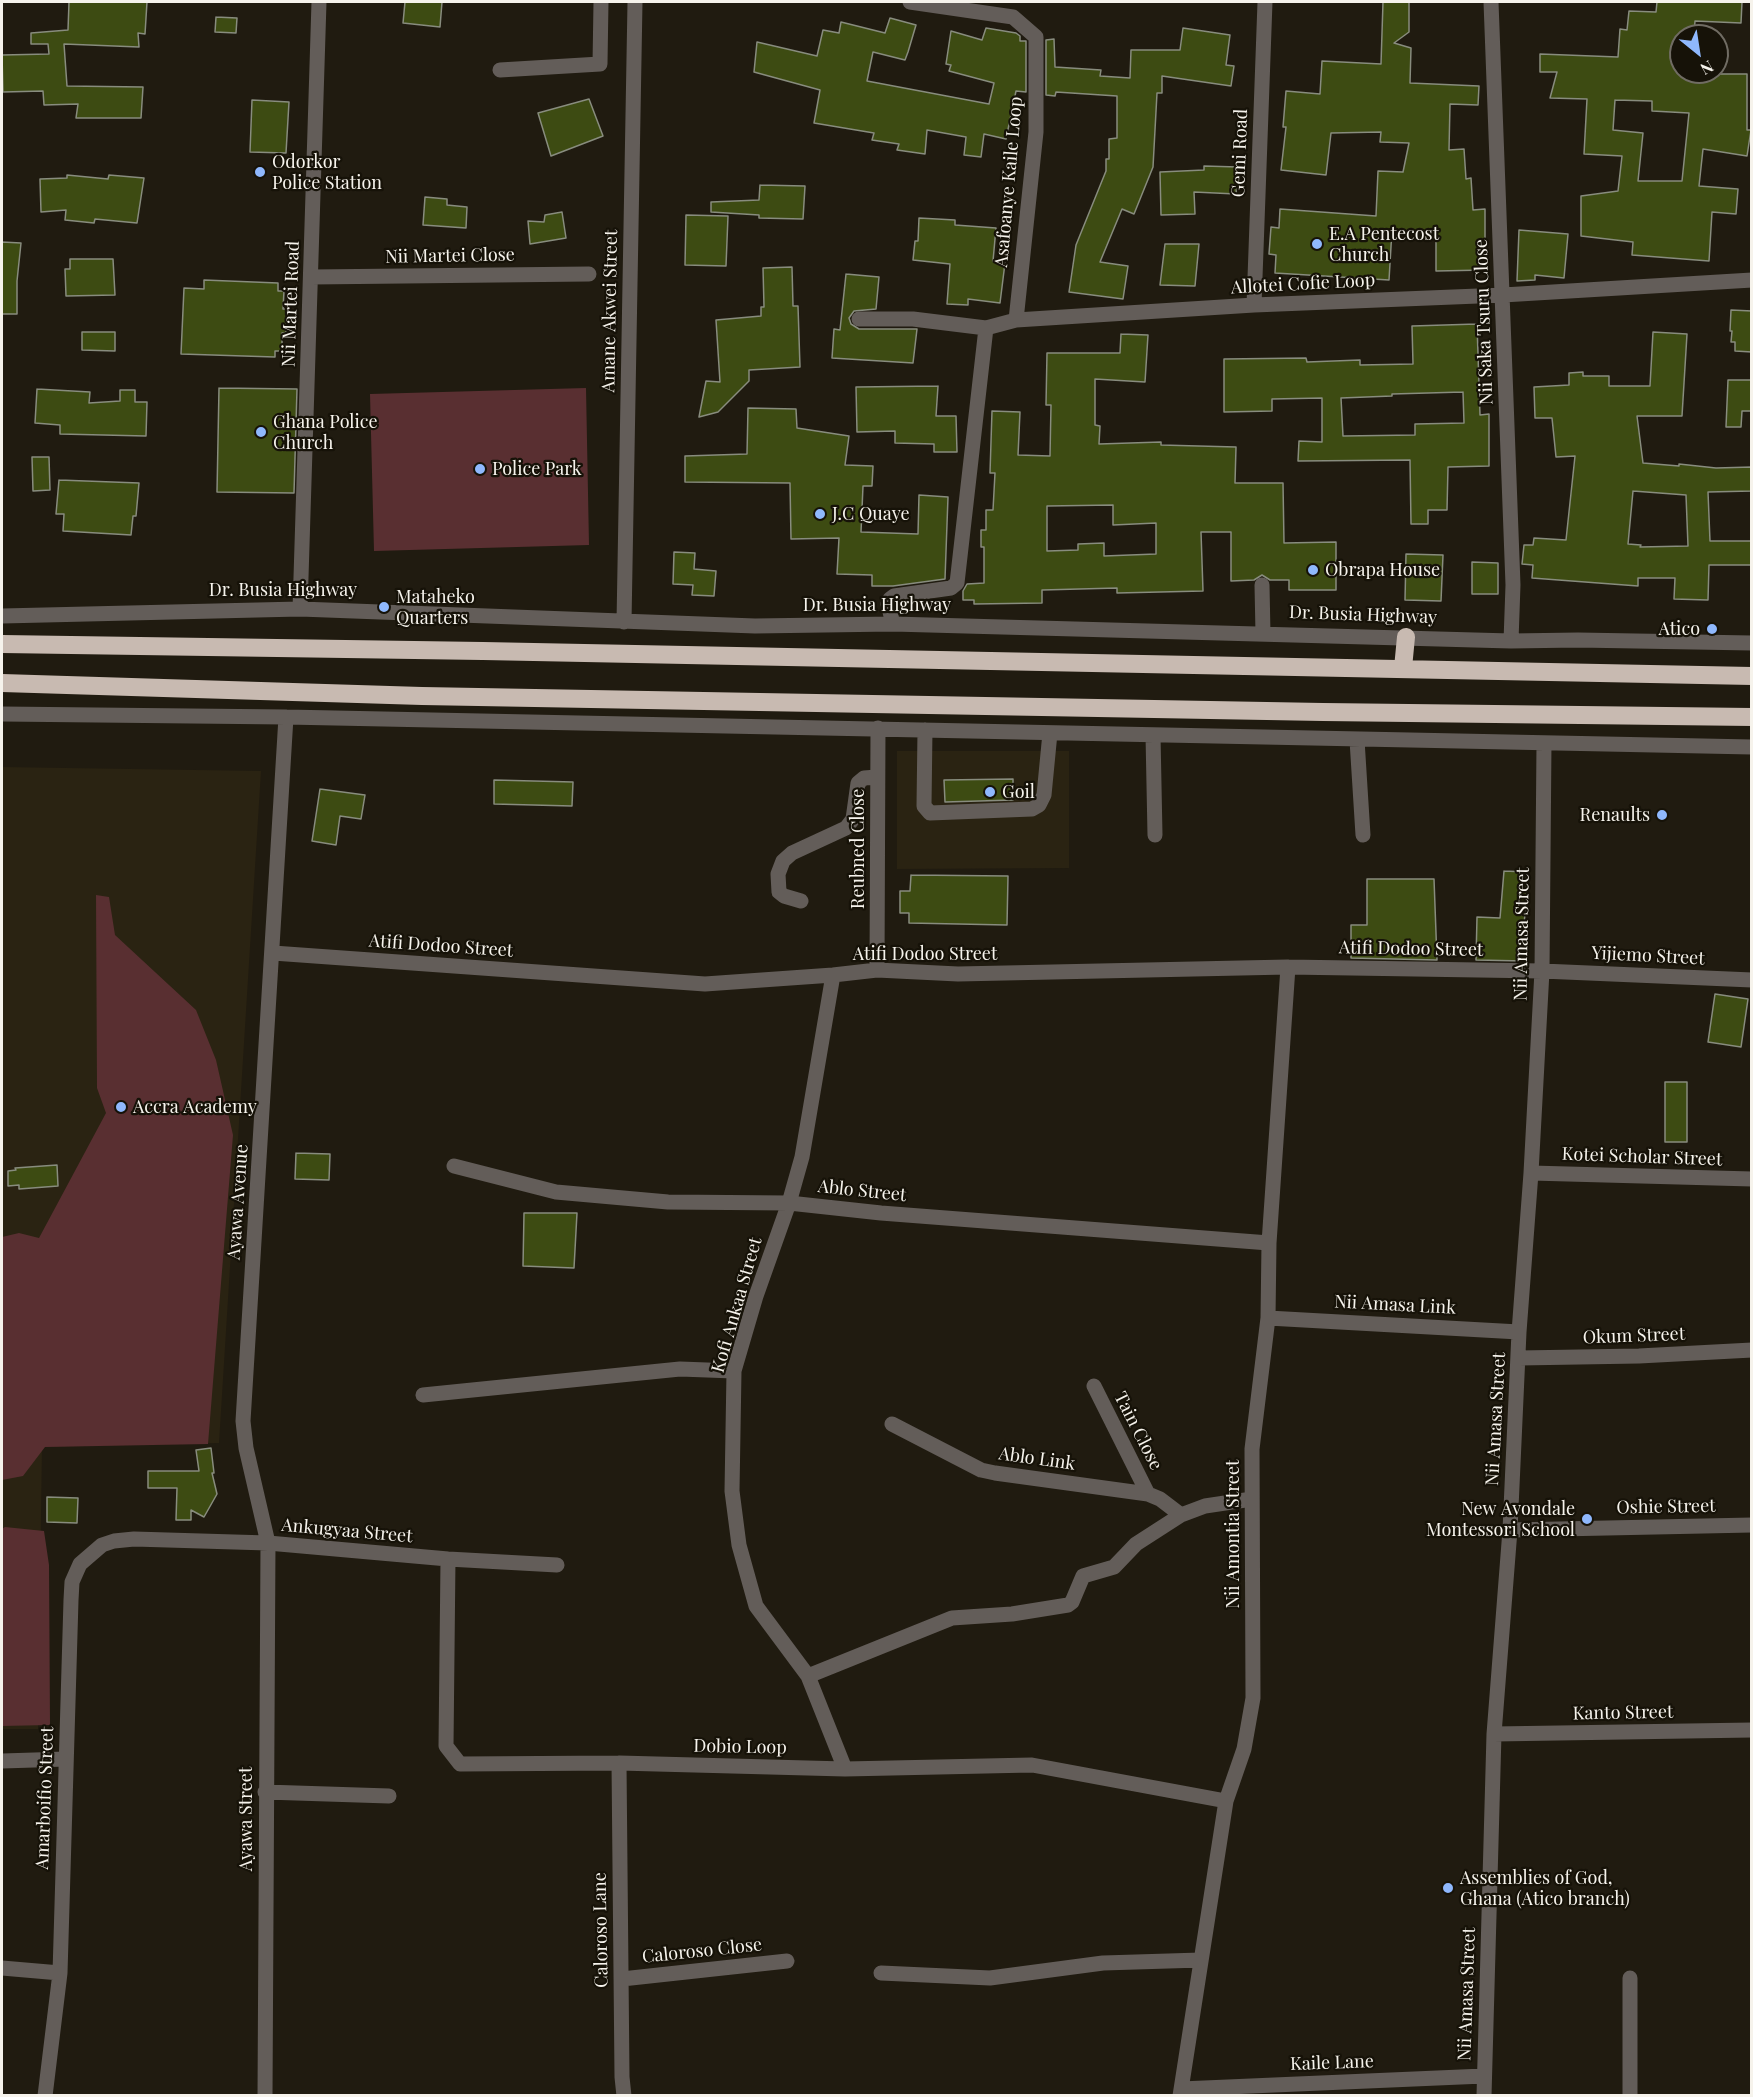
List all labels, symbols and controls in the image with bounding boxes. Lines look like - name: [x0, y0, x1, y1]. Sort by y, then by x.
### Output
- north arrow: [1669, 24, 1729, 84]
- text: N: [1697, 56, 1718, 80]
- street label: Asafoanye Kaile Loop: [991, 96, 1027, 268]
- street label: Gemi Road: [1228, 108, 1252, 198]
- place label: Odorkor Police Station: [272, 151, 382, 194]
- marker: Odorkor Police Station: [253, 165, 267, 179]
- place label: E.A Pentecost Church: [1329, 223, 1439, 266]
- street label: Amane Akwei Street: [598, 229, 622, 393]
- marker: E.A Pentecost Church: [1310, 237, 1324, 251]
- street label: Nii Saka Tsuru Close: [1470, 239, 1498, 405]
- street label: Nii Martei Road: [278, 241, 304, 367]
- street label: Nii Martei Close: [385, 244, 515, 268]
- street label: Allotei Cofie Loop: [1230, 269, 1376, 299]
- place label: Ghana Police Church: [273, 411, 378, 454]
- marker: Ghana Police Church: [254, 425, 268, 439]
- place label: Police Park: [492, 458, 582, 480]
- marker: Police Park: [473, 462, 487, 476]
- place label: J.C Quaye: [832, 503, 910, 525]
- marker: J.C Quaye: [813, 507, 827, 521]
- place label: Obrapa House: [1325, 559, 1440, 581]
- marker: Obrapa House: [1306, 563, 1320, 577]
- street label: Dr. Busia Highway: [209, 579, 357, 601]
- place label: Mataheko Quarters: [396, 586, 475, 628]
- street label: Dr. Busia Highway: [803, 594, 951, 616]
- marker: Mataheko Quarters: [377, 600, 391, 614]
- street label: Dr. Busia Highway: [1289, 602, 1437, 628]
- place label: Atico: [1658, 618, 1700, 640]
- marker: Atico: [1705, 622, 1719, 636]
- place label: Goil: [1002, 781, 1035, 803]
- marker: Goil: [983, 785, 997, 799]
- street label: Reubned Close: [847, 789, 869, 909]
- place label: Renaults: [1579, 804, 1650, 826]
- marker: Renaults: [1655, 808, 1669, 822]
- street label: Nii Amasa Street: [1510, 867, 1534, 1001]
- street label: Atifi Dodoo Street: [368, 930, 514, 962]
- street label: Atifi Dodoo Street: [1339, 937, 1483, 961]
- street label: Yijiemo Street: [1591, 942, 1705, 970]
- street label: Atifi Dodoo Street: [853, 943, 997, 965]
- place label: Accra Academy: [133, 1096, 257, 1118]
- marker: Accra Academy: [114, 1100, 128, 1114]
- street label: Ayawa Avenue: [223, 1143, 253, 1261]
- street label: Kotei Scholar Street: [1561, 1143, 1723, 1171]
- street label: Ablo Street: [817, 1176, 907, 1206]
- street label: Kofi Ankaa Street: [707, 1235, 767, 1375]
- street label: Nii Amasa Link: [1334, 1291, 1456, 1319]
- street label: Okum Street: [1582, 1323, 1686, 1349]
- street label: Nii Amasa Street: [1482, 1352, 1510, 1486]
- street label: Tain Close: [1109, 1388, 1167, 1474]
- street label: Ablo Link: [997, 1443, 1077, 1475]
- street label: Nii Amontia Street: [1222, 1460, 1244, 1608]
- street label: Oshie Street: [1616, 1495, 1716, 1519]
- place label: New Avondale Montessori School: [1426, 1498, 1575, 1540]
- marker: New Avondale Montessori School: [1580, 1512, 1594, 1526]
- street label: Ankugyaa Street: [281, 1515, 413, 1547]
- street label: Kanto Street: [1573, 1701, 1673, 1725]
- street label: Amarboifio Street: [32, 1726, 58, 1870]
- street label: Dobio Loop: [693, 1735, 787, 1759]
- street label: Ayawa Street: [235, 1767, 257, 1871]
- place label: Assemblies of God, Ghana (Atico branch): [1460, 1867, 1630, 1910]
- street label: Caloroso Lane: [589, 1872, 613, 1988]
- marker: Assemblies of God, Ghana (Atico branch): [1441, 1881, 1455, 1895]
- street label: Nii Amasa Street: [1454, 1927, 1480, 2061]
- street label: Caloroso Close: [641, 1934, 763, 1968]
- street label: Kaile Lane: [1290, 2051, 1374, 2075]

